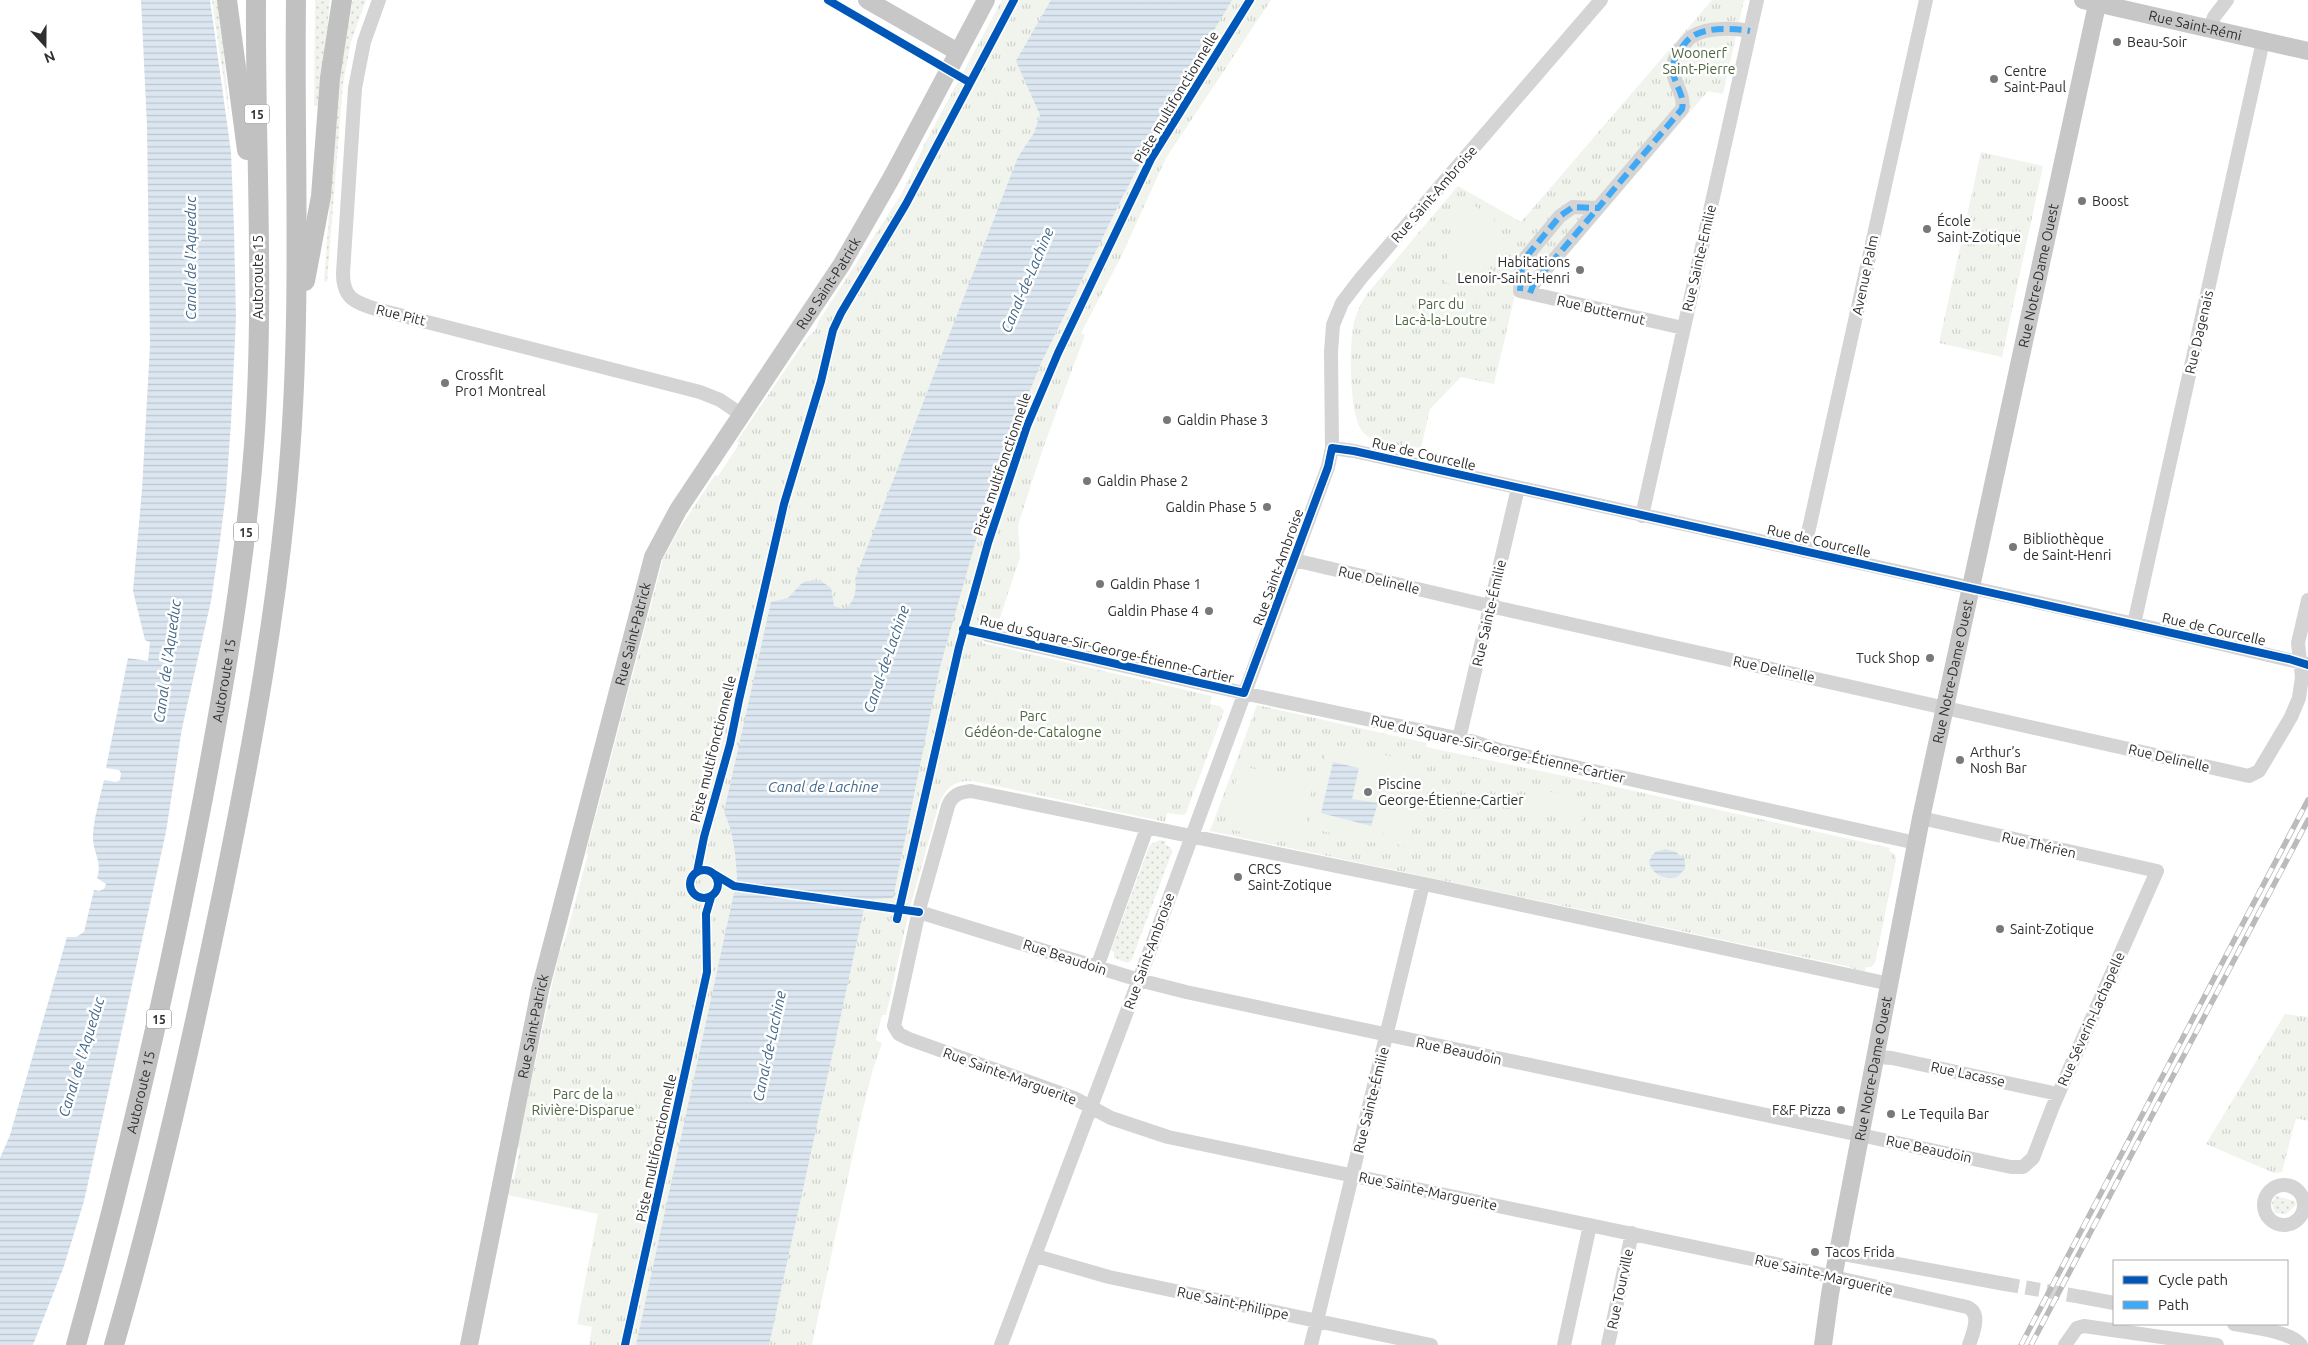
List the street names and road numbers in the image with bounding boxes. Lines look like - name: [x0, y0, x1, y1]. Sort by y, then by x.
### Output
- street label: Rue Saint-Rémi: [2147, 7, 2243, 44]
- street label: Piste multifonctionnelle: [1130, 28, 1222, 166]
- road number: 15: [244, 105, 270, 124]
- street label: Rue Saint-Ambroise: [1388, 142, 1480, 246]
- street label: Rue Notre-Dame Ouest: [2015, 202, 2062, 349]
- street label: Rue Sainte-Emilie: [1679, 203, 1719, 313]
- street label: Avenue Palm: [1849, 233, 1881, 317]
- street label: Rue Saint-Patrick: [793, 234, 864, 332]
- street label: Autoroute 15: [250, 235, 266, 319]
- street label: Rue Dagenais: [2182, 289, 2216, 375]
- street label: Rue Butternut: [1555, 292, 1647, 328]
- street label: Rue Pitt: [375, 301, 428, 329]
- street label: Piste multifonctionnelle: [970, 390, 1034, 538]
- street label: Rue de Courcelle: [1371, 434, 1477, 474]
- street label: Rue Saint-Ambroise: [1249, 507, 1307, 627]
- street label: Rue de Courcelle: [1766, 521, 1872, 561]
- road number: 15: [234, 522, 258, 542]
- street label: Rue Sainte-Émilie: [1468, 558, 1509, 668]
- street label: Rue Delinelle: [1337, 563, 1421, 597]
- street label: Rue Saint-Patrick: [612, 581, 654, 687]
- street label: Rue Notre-Dame Ouest: [1929, 598, 1976, 745]
- street label: Rue de Courcelle: [2161, 609, 2267, 649]
- street label: Rue du Square-Sir-George-Étienne-Cartier: [978, 611, 1237, 686]
- street label: Autoroute 15: [209, 638, 239, 724]
- street label: Rue Delinelle: [1732, 653, 1816, 685]
- street label: Piste multifonctionnelle: [687, 674, 739, 824]
- street label: Rue du Square-Sir-George-Étienne-Cartier: [1369, 711, 1628, 786]
- street label: Rue Delinelle: [2127, 741, 2211, 775]
- street label: Rue Thérien: [2000, 829, 2078, 861]
- street label: Rue Saint-Ambroise: [1120, 891, 1178, 1011]
- street label: Rue Beaudoin: [1021, 936, 1109, 978]
- street label: Rue Séverin-Lachapelle: [2054, 950, 2128, 1088]
- street label: Rue Saint-Patrick: [514, 972, 552, 1080]
- street label: Rue Notre-Dame Ouest: [1851, 994, 1895, 1142]
- road number: 15: [146, 1010, 172, 1028]
- street label: Rue Beaudoin: [1415, 1034, 1503, 1068]
- street label: Rue Sainte-Marguerite: [941, 1044, 1079, 1108]
- street label: Rue Sainte-Émilie: [1349, 1045, 1392, 1155]
- street label: Autoroute 15: [123, 1049, 158, 1135]
- street label: Rue Lacasse: [1929, 1058, 2007, 1090]
- street label: Piste multifonctionnelle: [632, 1073, 680, 1223]
- street label: Rue Beaudoin: [1885, 1132, 1973, 1166]
- street label: Rue Sainte-Marguerite: [1357, 1168, 1499, 1214]
- street label: Rue Tourville: [1604, 1247, 1636, 1331]
- street label: Rue Sainte-Marguerite: [1753, 1251, 1895, 1299]
- street label: Rue Saint-Philippe: [1176, 1283, 1290, 1323]

